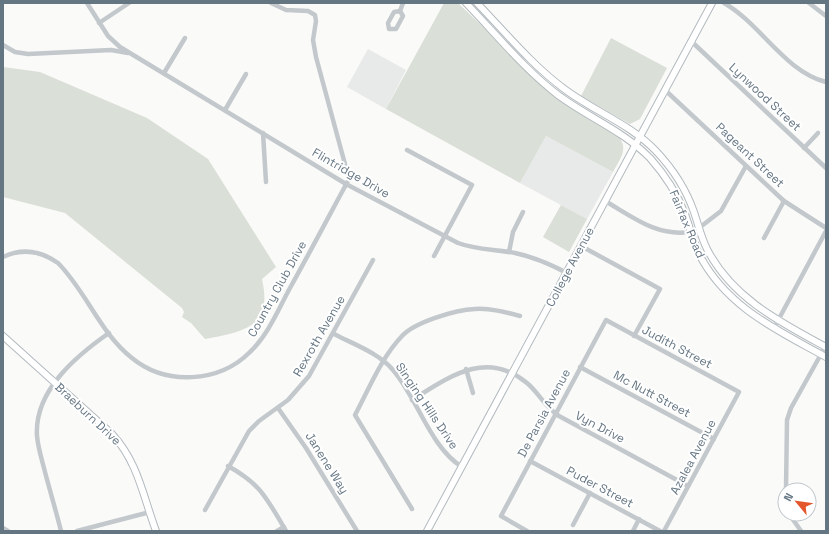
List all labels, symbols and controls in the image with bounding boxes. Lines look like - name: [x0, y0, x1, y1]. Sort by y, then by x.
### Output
- street label: Lynwood Street: [726, 59, 804, 135]
- street label: Pageant Street: [712, 119, 788, 191]
- street label: Flintridge Drive: [309, 144, 393, 202]
- street label: Fairfax Road: [665, 187, 709, 261]
- street label: College Avenue: [542, 224, 598, 310]
- street label: Country Club Drive: [244, 238, 310, 340]
- street label: Rexroth Avenue: [289, 293, 349, 379]
- street label: Judith Street: [639, 322, 715, 372]
- street label: Singing Hills Drive: [392, 360, 462, 452]
- street label: De Parsia Avenue: [514, 366, 574, 460]
- street label: Mc Nutt Street: [611, 367, 693, 421]
- street label: Braeburn Drive: [52, 379, 124, 449]
- street label: Vyn Drive: [572, 407, 628, 447]
- street label: Azalea Avenue: [666, 417, 720, 497]
- street label: Janene Way: [302, 429, 352, 497]
- street label: Puder Street: [564, 463, 636, 511]
- north arrow: [777, 482, 817, 522]
- text: N: [780, 491, 796, 504]

